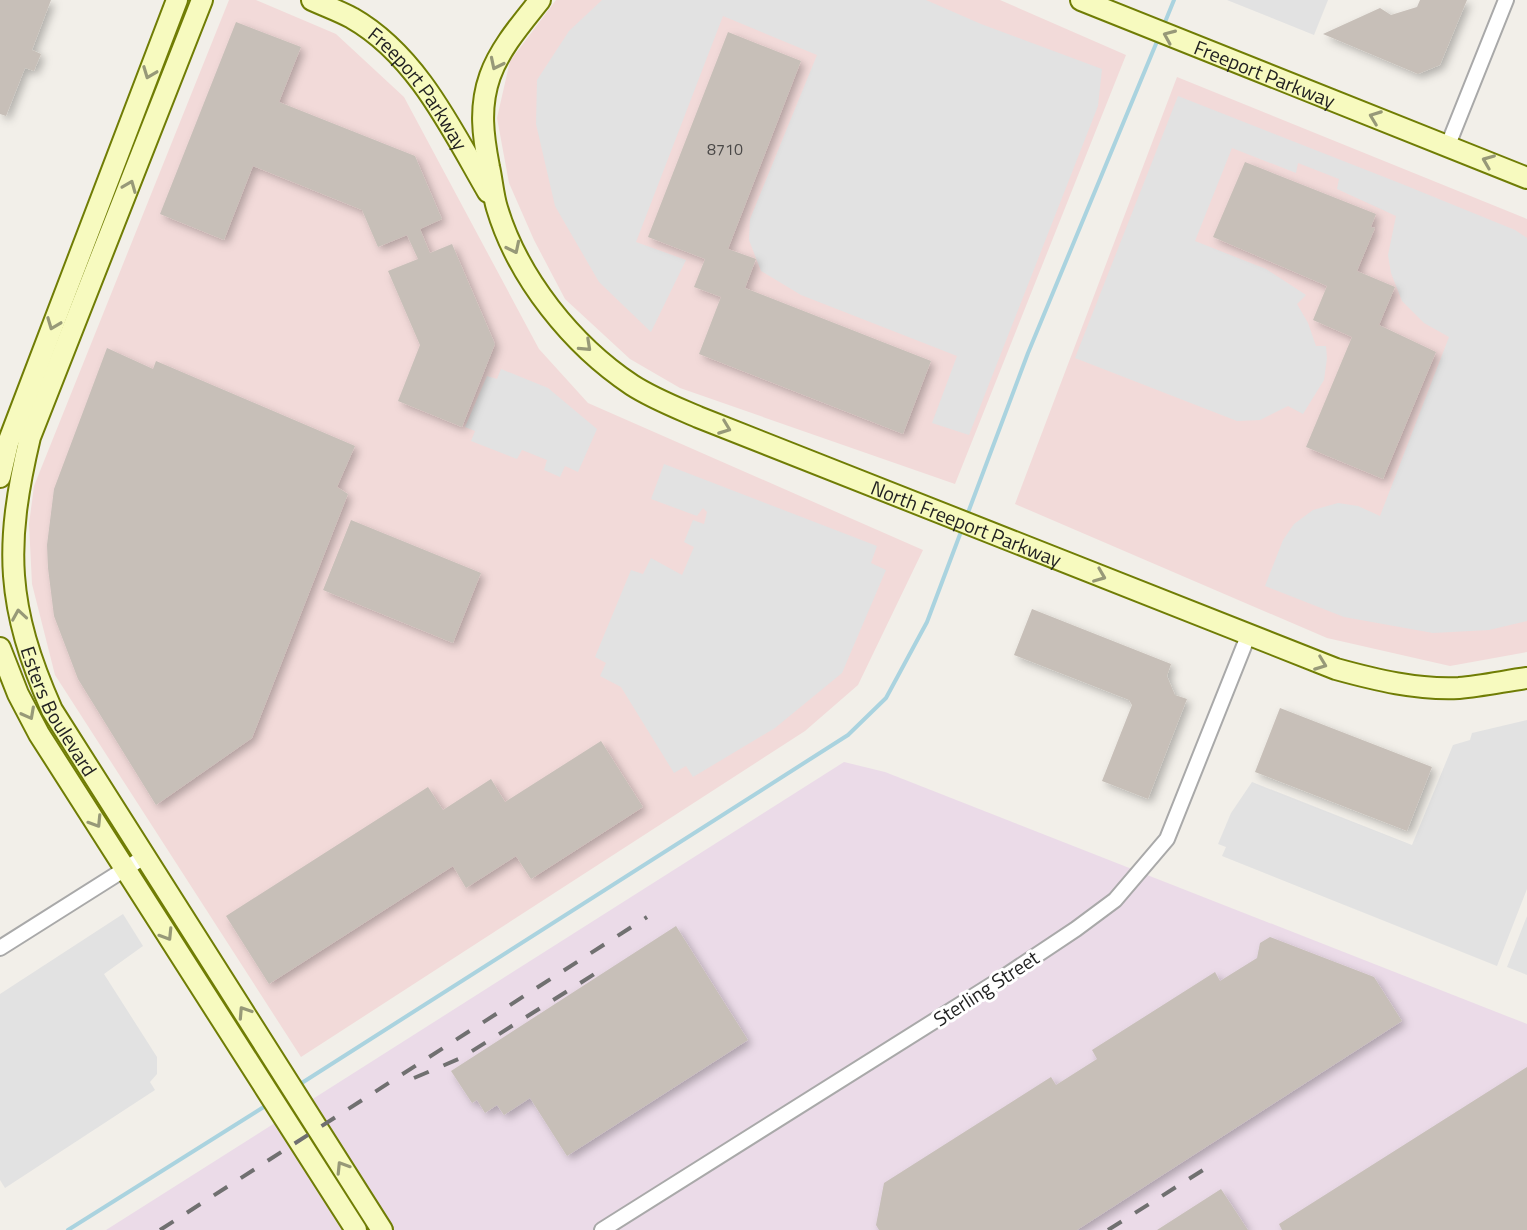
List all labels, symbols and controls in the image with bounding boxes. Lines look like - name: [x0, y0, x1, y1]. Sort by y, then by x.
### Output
- street label: Freeport Parkway: [362, 19, 477, 156]
- one-way arrow: [1163, 29, 1177, 45]
- street label: Freeport Parkway: [1190, 31, 1340, 116]
- one-way arrow: [490, 56, 506, 71]
- one-way arrow: [142, 65, 159, 79]
- one-way arrow: [1369, 110, 1383, 127]
- house number: 8710: [707, 137, 743, 161]
- one-way arrow: [1482, 154, 1496, 171]
- one-way arrow: [120, 180, 137, 194]
- one-way arrow: [504, 239, 520, 254]
- one-way arrow: [46, 316, 63, 330]
- one-way arrow: [577, 337, 592, 351]
- one-way arrow: [717, 418, 731, 435]
- street label: North Freeport Parkway: [866, 471, 1067, 575]
- one-way arrow: [1092, 566, 1106, 583]
- one-way arrow: [11, 609, 28, 622]
- street label: Esters Boulevard: [13, 642, 106, 782]
- one-way arrow: [1313, 654, 1327, 671]
- one-way arrow: [19, 705, 34, 720]
- one-way arrow: [86, 813, 101, 828]
- one-way arrow: [157, 926, 172, 940]
- street label: Sterling Street: [927, 942, 1045, 1034]
- one-way arrow: [238, 1006, 253, 1021]
- one-way arrow: [336, 1161, 351, 1176]

